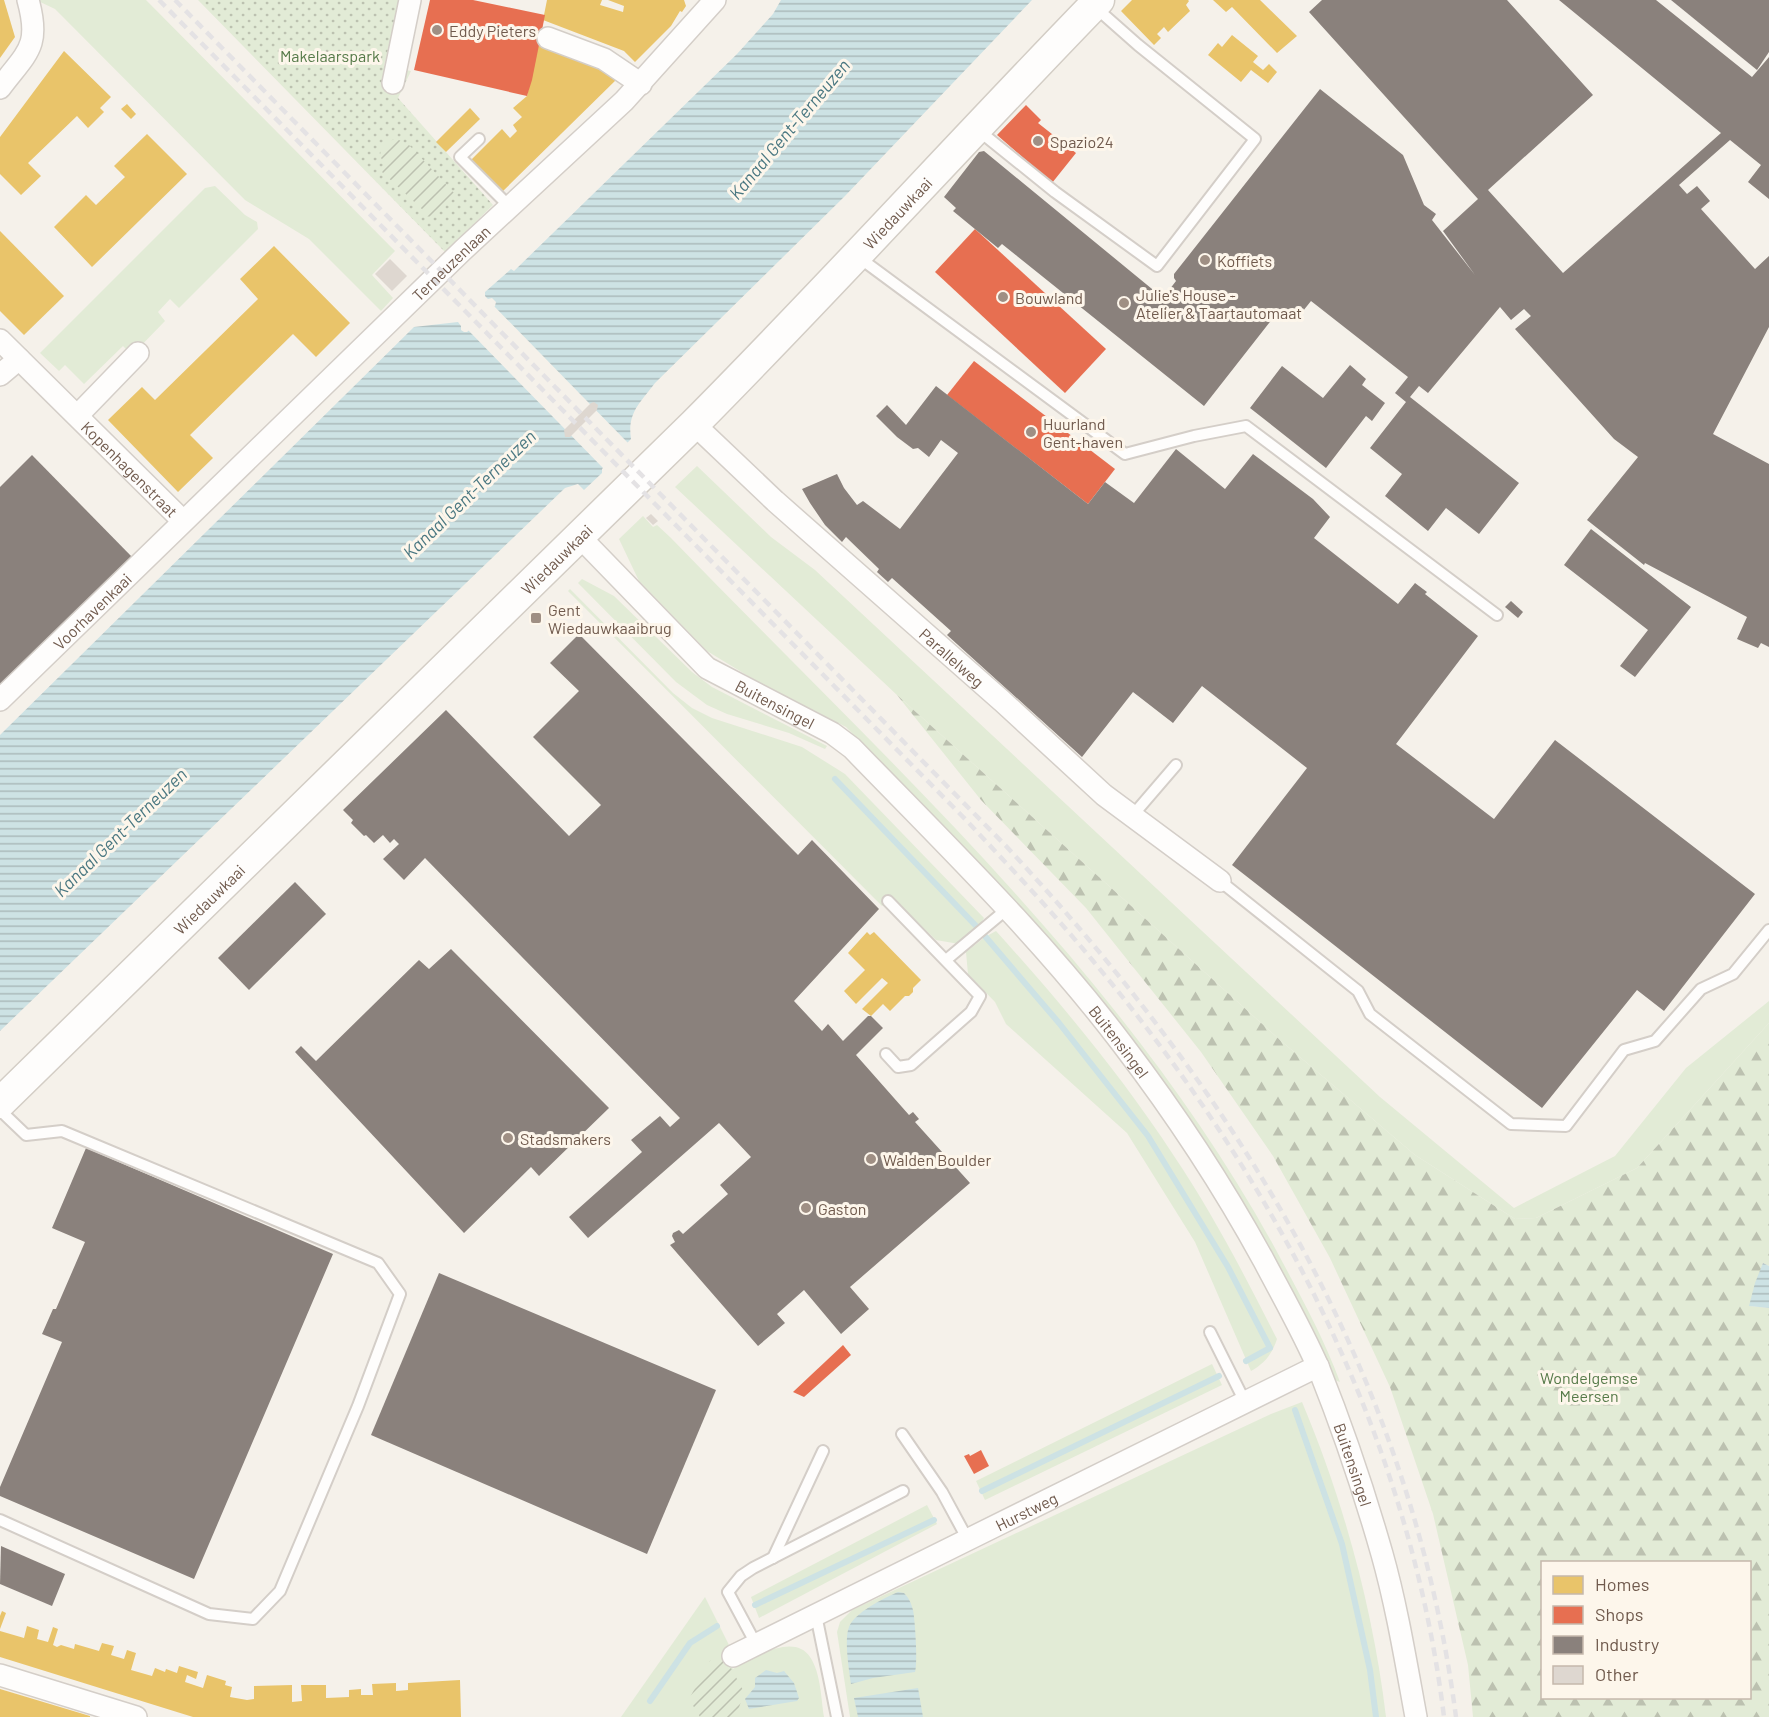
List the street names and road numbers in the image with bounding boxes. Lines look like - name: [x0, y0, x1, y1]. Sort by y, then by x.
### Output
- street label: Wiedauwkaai: [859, 173, 936, 253]
- street label: Terneuzenlaan: [408, 221, 494, 304]
- street label: Kopenhagenstraat: [78, 417, 182, 520]
- street label: Wiedauwkaai: [517, 520, 596, 598]
- street label: Voorhavenkaai: [49, 569, 135, 653]
- street label: Parallelweg: [916, 624, 988, 691]
- street label: Buitensingel: [733, 675, 818, 732]
- street label: Wiedauwkaai: [169, 860, 248, 938]
- street label: Buitensingel: [1086, 1001, 1153, 1081]
- street label: Buitensingel: [1331, 1420, 1376, 1508]
- street label: Hurstweg: [992, 1487, 1060, 1534]

